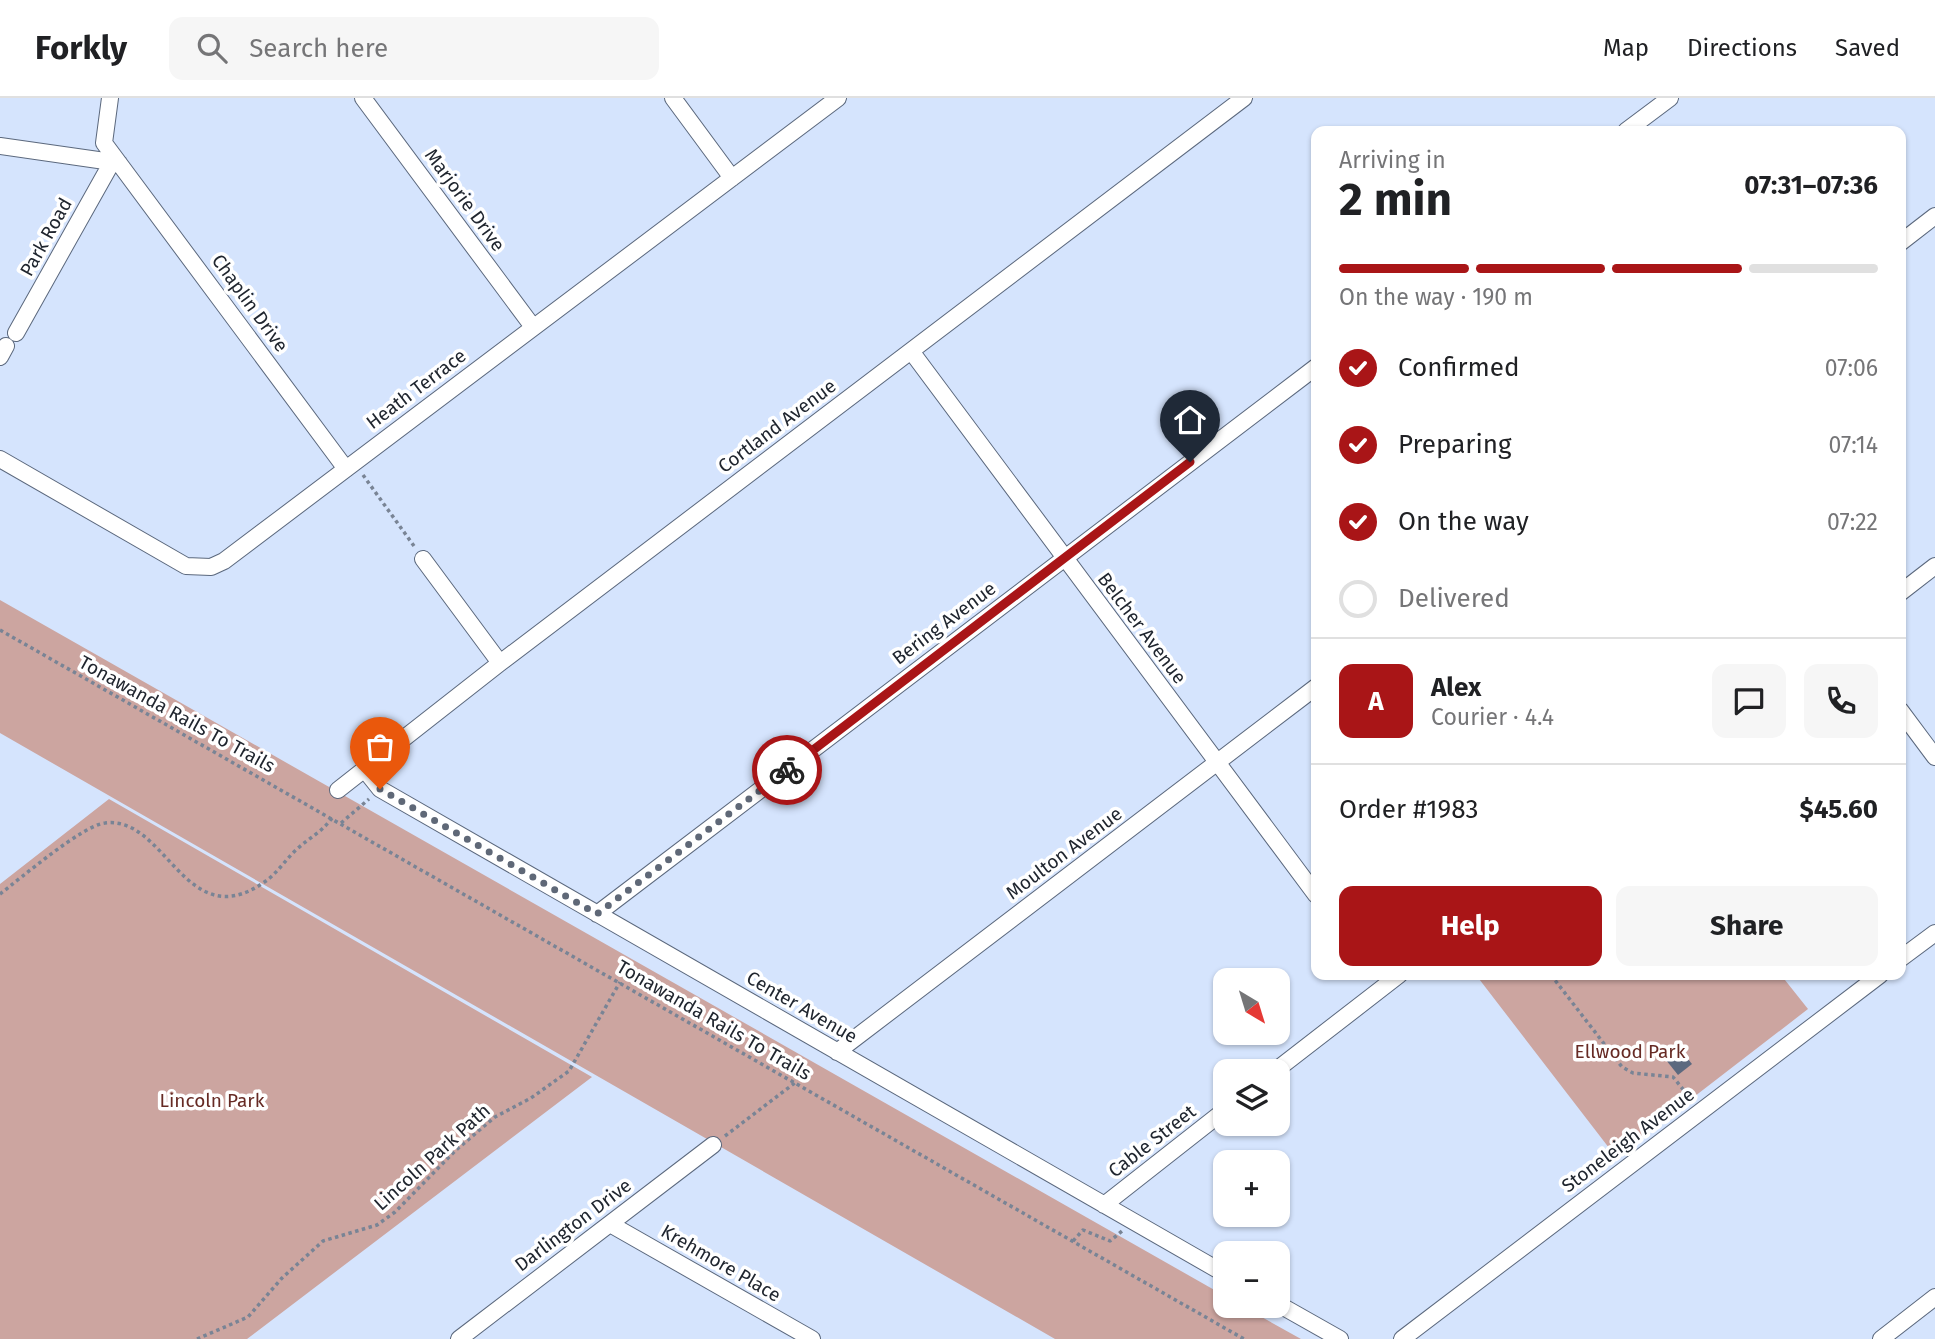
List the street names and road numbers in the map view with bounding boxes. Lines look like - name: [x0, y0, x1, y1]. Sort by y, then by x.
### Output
- street label: Marjorie Drive: [420, 144, 510, 256]
- street label: Park Road: [15, 194, 77, 280]
- street label: Chaplin Drive: [207, 250, 293, 356]
- street label: Heath Terrace: [362, 344, 470, 434]
- street label: Cortland Avenue: [713, 374, 841, 478]
- street label: Belcher Avenue: [1093, 568, 1191, 688]
- street label: Bering Avenue: [888, 577, 1000, 669]
- street label: Tonawanda Rails To Trails: [75, 651, 279, 778]
- street label: Moulton Avenue: [1001, 802, 1127, 904]
- street label: Tonawanda Rails To Trails: [613, 955, 815, 1085]
- street label: Center Avenue: [743, 966, 861, 1048]
- street label: Stoneleigh Avenue: [1557, 1083, 1699, 1197]
- street label: Lincoln Park Path: [369, 1099, 495, 1215]
- street label: Cable Street: [1104, 1100, 1200, 1182]
- street label: Darlington Drive: [510, 1174, 636, 1276]
- street label: Krehmore Place: [657, 1219, 785, 1307]

